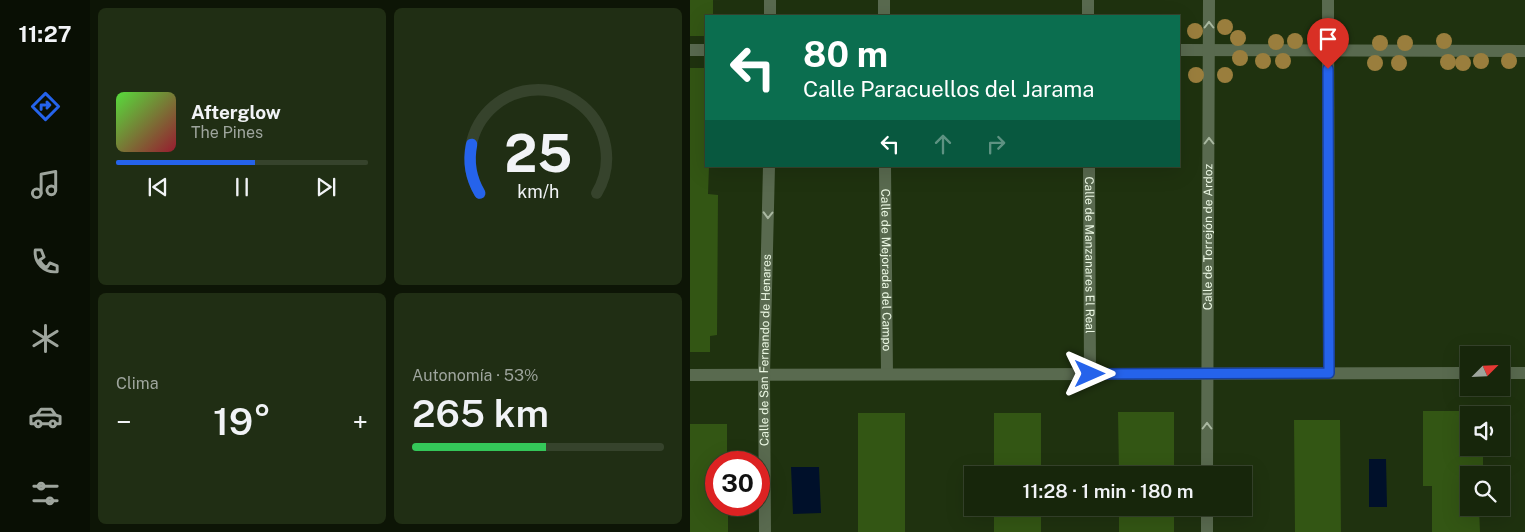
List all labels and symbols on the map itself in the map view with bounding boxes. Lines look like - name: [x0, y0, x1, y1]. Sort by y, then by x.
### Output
- pin: [1307, 18, 1349, 69]
- one-way arrow: [1204, 21, 1214, 28]
- one-way arrow: [1203, 137, 1214, 145]
- street label: Calle de Torrejón de Ardoz: [1201, 164, 1215, 310]
- street label: Calle de Manzanares El Real: [1082, 176, 1097, 334]
- street label: Calle de Mejorada del Campo: [878, 189, 894, 352]
- one-way arrow: [762, 211, 773, 219]
- street label: Calle de San Fernando de Henares: [757, 254, 774, 446]
- north arrow: [1460, 346, 1510, 396]
- position arrow: [1063, 347, 1115, 399]
- one-way arrow: [1202, 422, 1212, 430]
- speed limit sign: 30: [705, 451, 770, 516]

